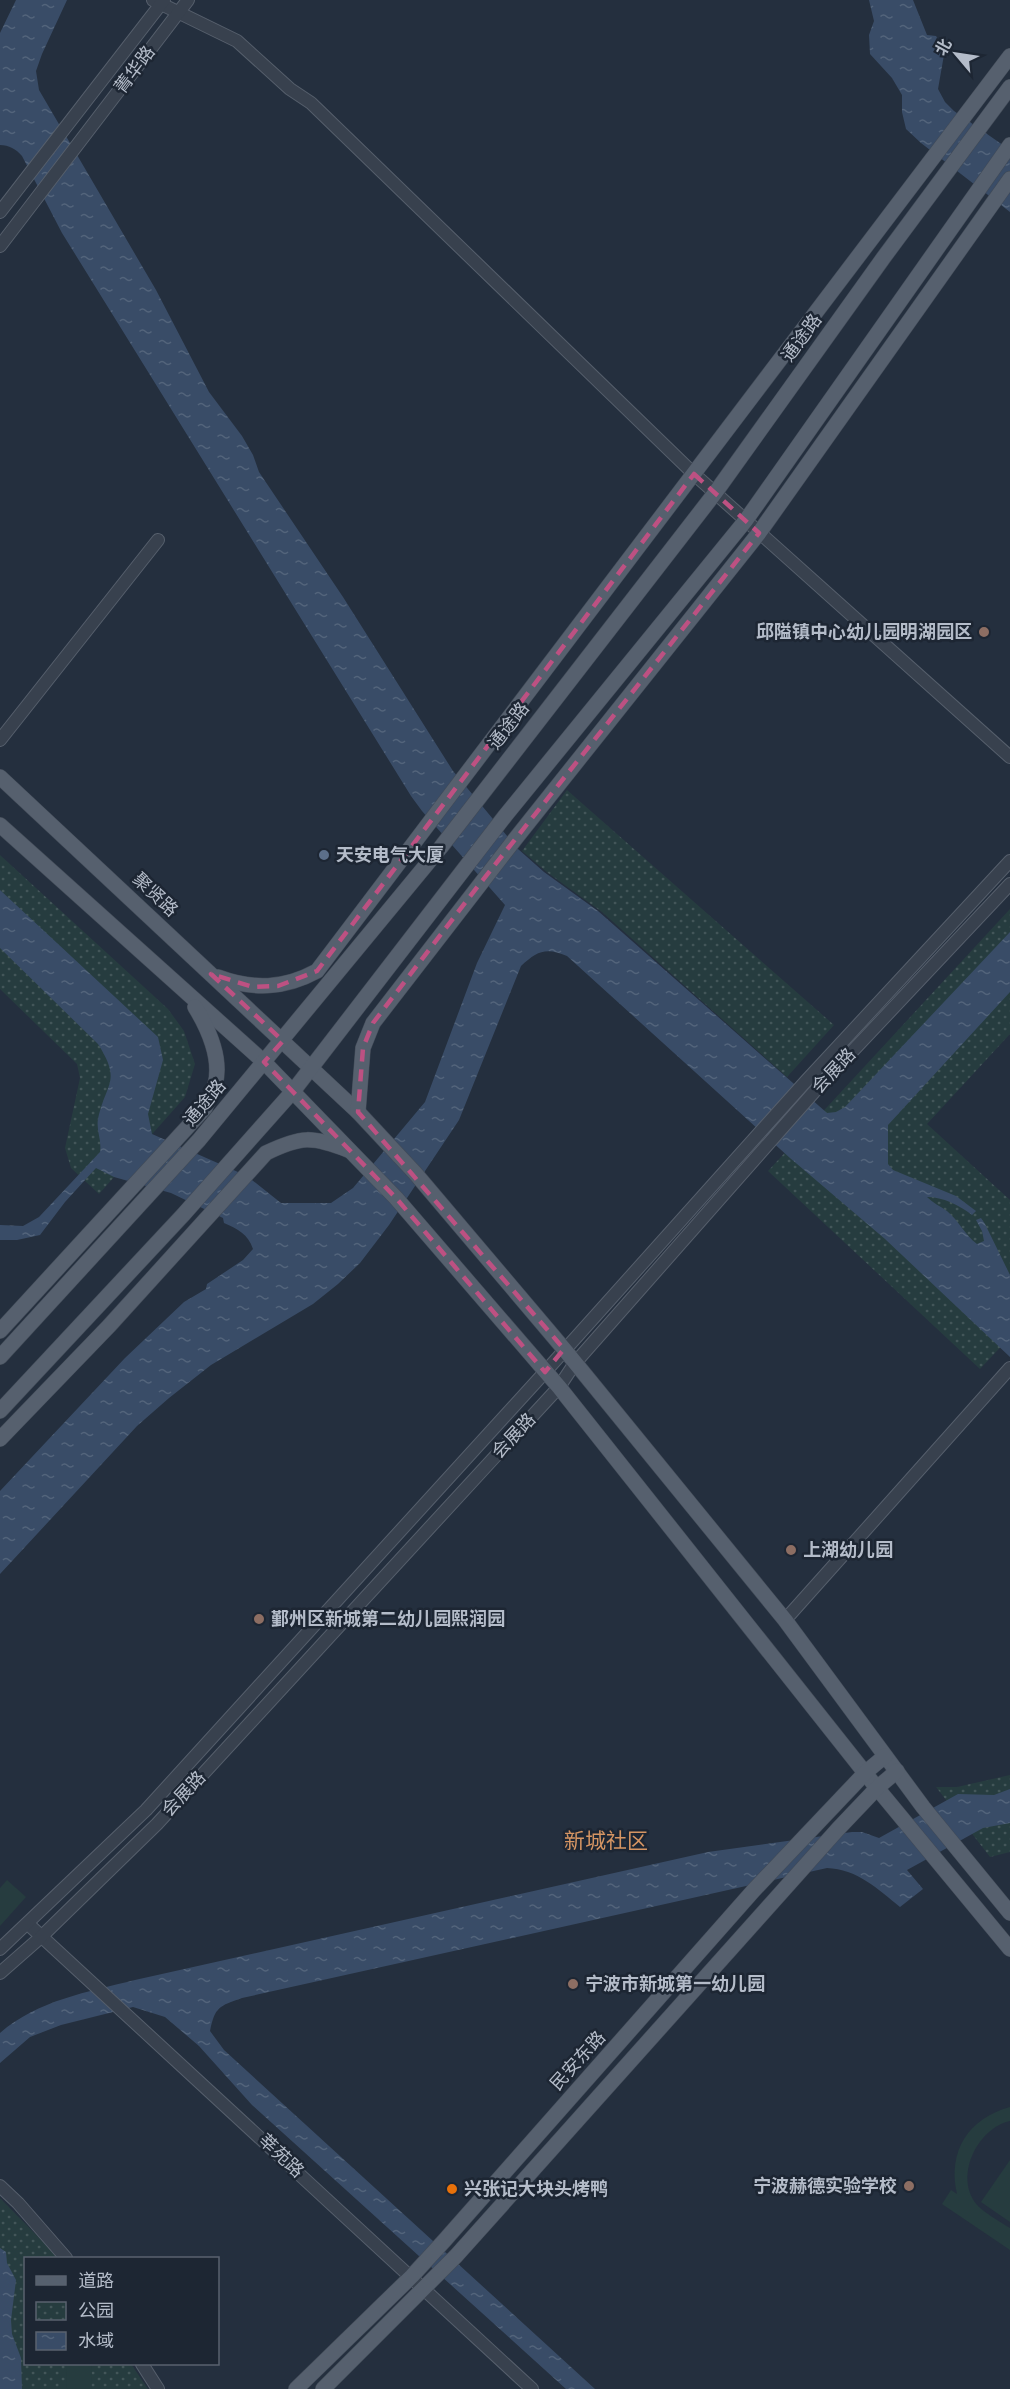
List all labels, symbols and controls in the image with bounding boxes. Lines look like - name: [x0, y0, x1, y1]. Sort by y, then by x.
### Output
- north arrow: [926, 24, 986, 84]
- text: 北: [932, 36, 956, 59]
- street label: 菁华路: [110, 42, 160, 98]
- street label: 通途路: [778, 310, 826, 366]
- place label: 邱隘镇中心幼儿园明湖园区: [756, 622, 972, 643]
- marker: 邱隘镇中心幼儿园明湖园区: [977, 625, 991, 639]
- street label: 通途路: [484, 698, 534, 754]
- place label: 天安电气大厦: [336, 845, 444, 866]
- marker: 天安电气大厦: [317, 848, 331, 862]
- street label: 聚贤路: [128, 869, 182, 921]
- street label: 会展路: [808, 1044, 860, 1098]
- street label: 通途路: [180, 1076, 230, 1130]
- street label: 会展路: [488, 1409, 540, 1463]
- place label: 上湖幼儿园: [803, 1540, 893, 1561]
- marker: 上湖幼儿园: [784, 1543, 798, 1557]
- place label: 鄞州区新城第二幼儿园熙润园: [271, 1609, 505, 1630]
- marker: 鄞州区新城第二幼儿园熙润园: [252, 1612, 266, 1626]
- street label: 会展路: [158, 1767, 210, 1821]
- district label: 新城社区: [564, 1829, 648, 1854]
- place label: 宁波市新城第一幼儿园: [585, 1974, 765, 1995]
- marker: 宁波市新城第一幼儿园: [566, 1977, 580, 1991]
- street label: 民安东路: [546, 2027, 610, 2095]
- street label: 莘苑路: [254, 2130, 308, 2182]
- place label: 宁波赫德实验学校: [753, 2176, 897, 2197]
- place label: 兴张记大块头烤鸭: [464, 2179, 608, 2200]
- marker: 宁波赫德实验学校: [902, 2179, 916, 2193]
- marker: 兴张记大块头烤鸭: [445, 2182, 459, 2196]
- legend: [24, 2257, 219, 2365]
- text: 道路: [78, 2271, 114, 2292]
- text: 公园: [78, 2301, 114, 2322]
- text: 水域: [78, 2331, 114, 2352]

